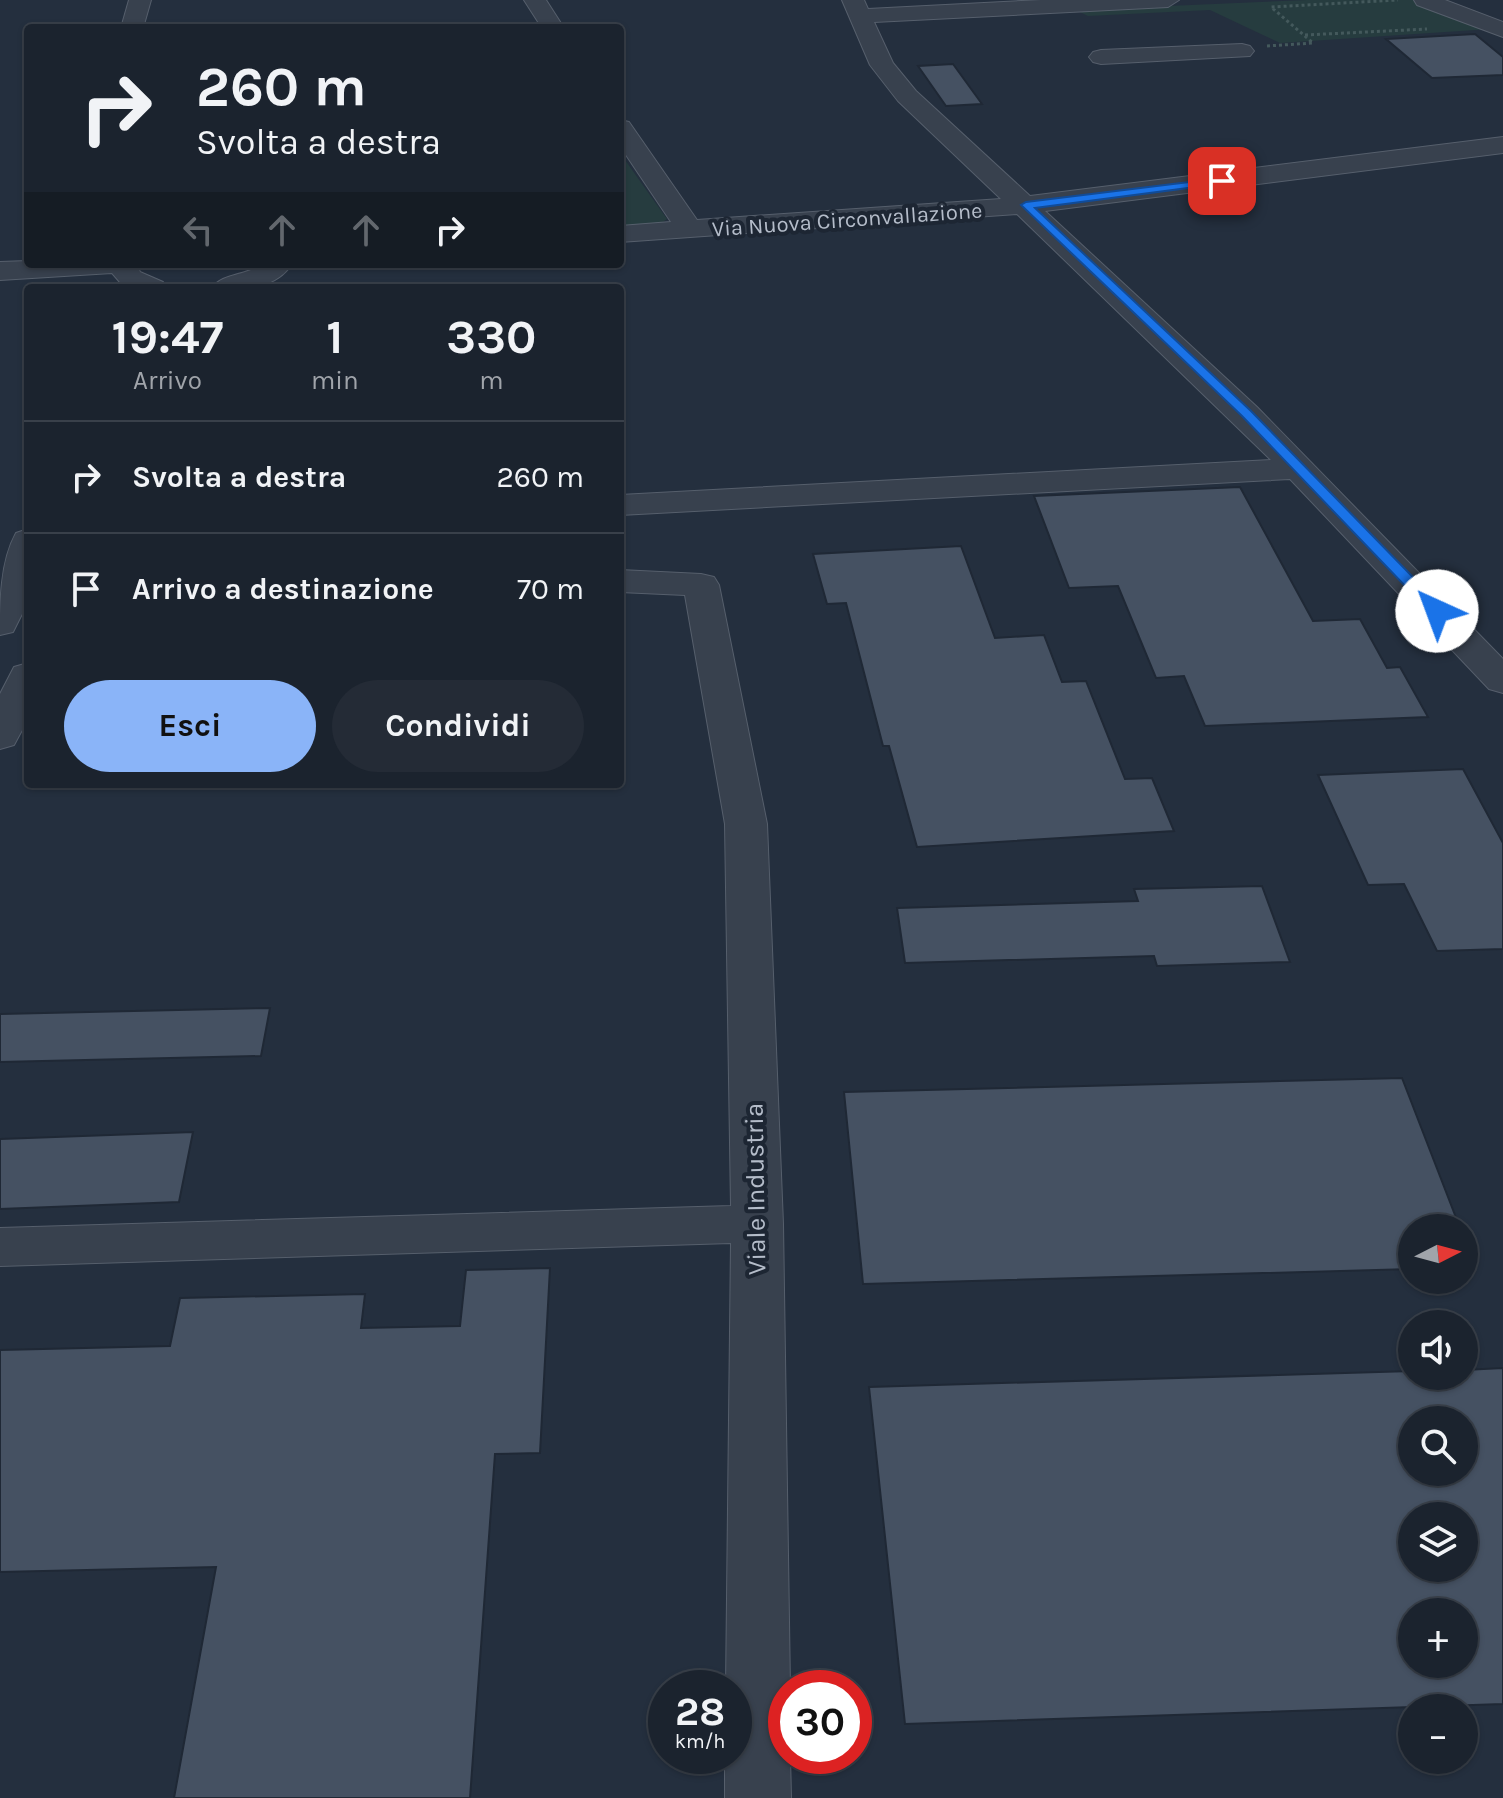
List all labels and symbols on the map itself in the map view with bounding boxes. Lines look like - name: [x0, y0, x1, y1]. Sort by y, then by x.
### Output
- pin: [1188, 147, 1256, 215]
- street label: Via Nuova Circonvallazione: [711, 198, 983, 242]
- position arrow: [1395, 569, 1479, 653]
- street label: Viale Industria: [738, 1102, 773, 1276]
- north arrow: [1398, 1214, 1478, 1294]
- speed limit sign: 30: [768, 1670, 872, 1774]

